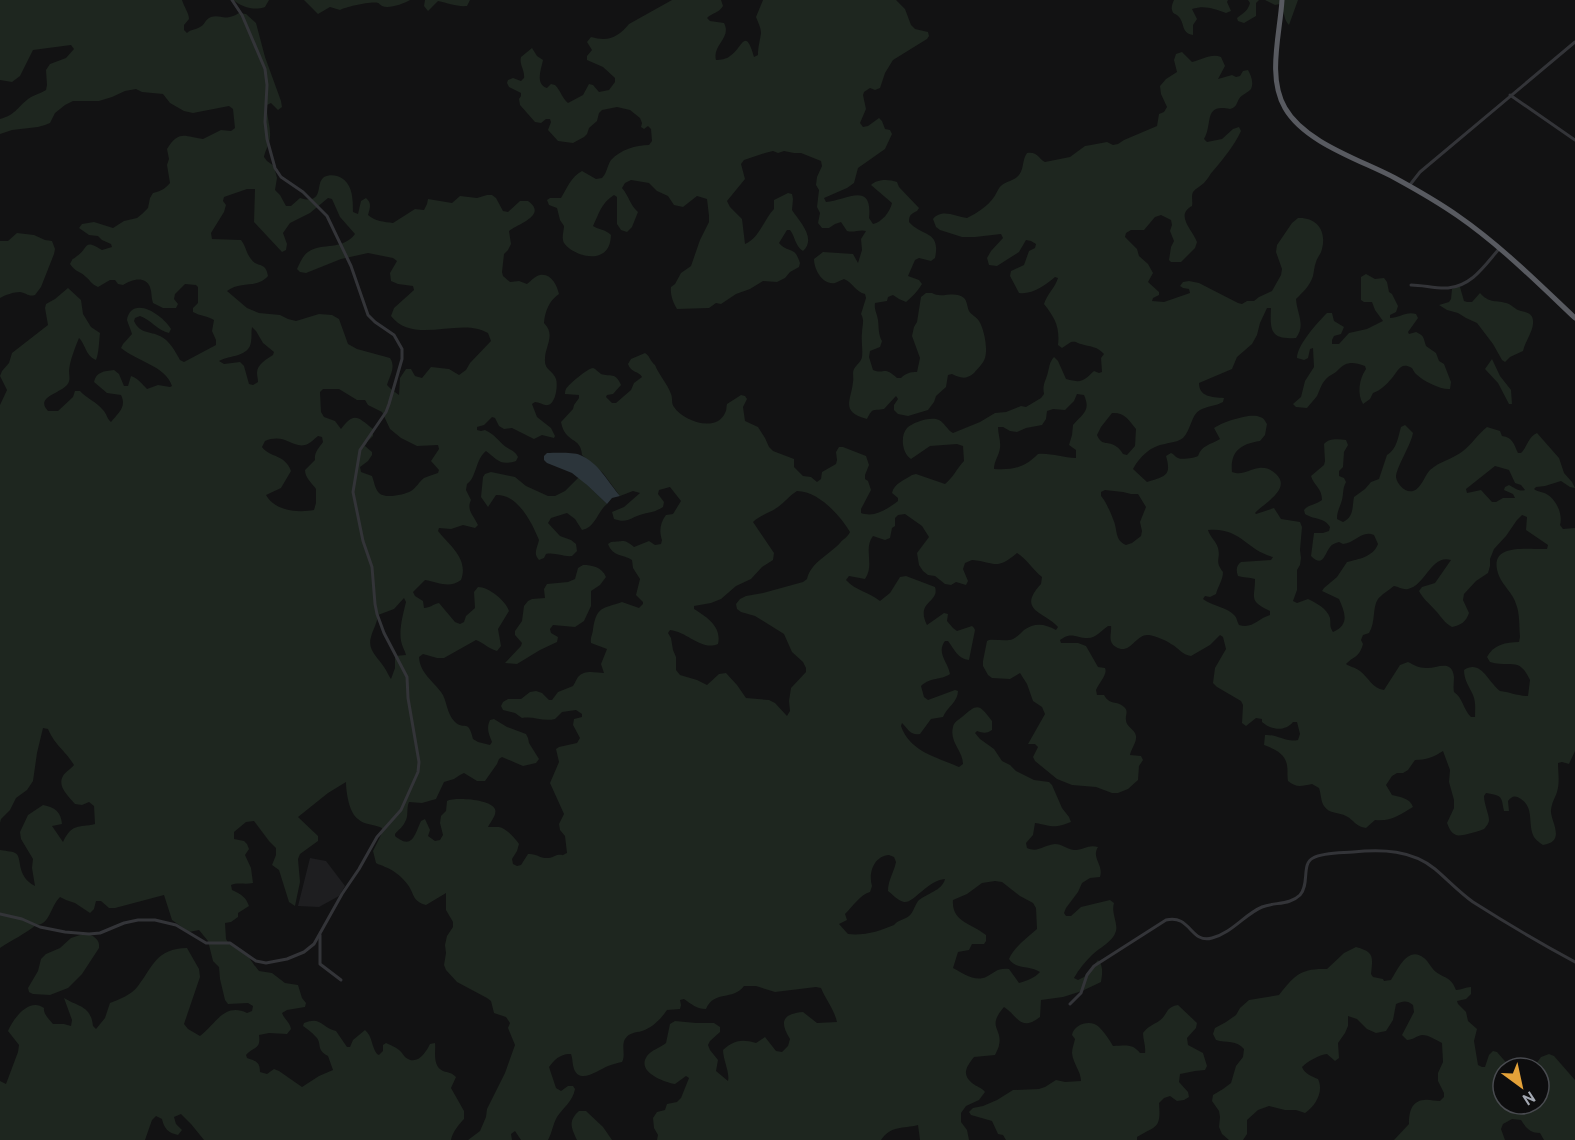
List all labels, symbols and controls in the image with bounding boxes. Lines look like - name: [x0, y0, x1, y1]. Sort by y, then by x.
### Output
- north arrow: [1491, 1056, 1551, 1116]
- text: N: [1518, 1085, 1538, 1108]

